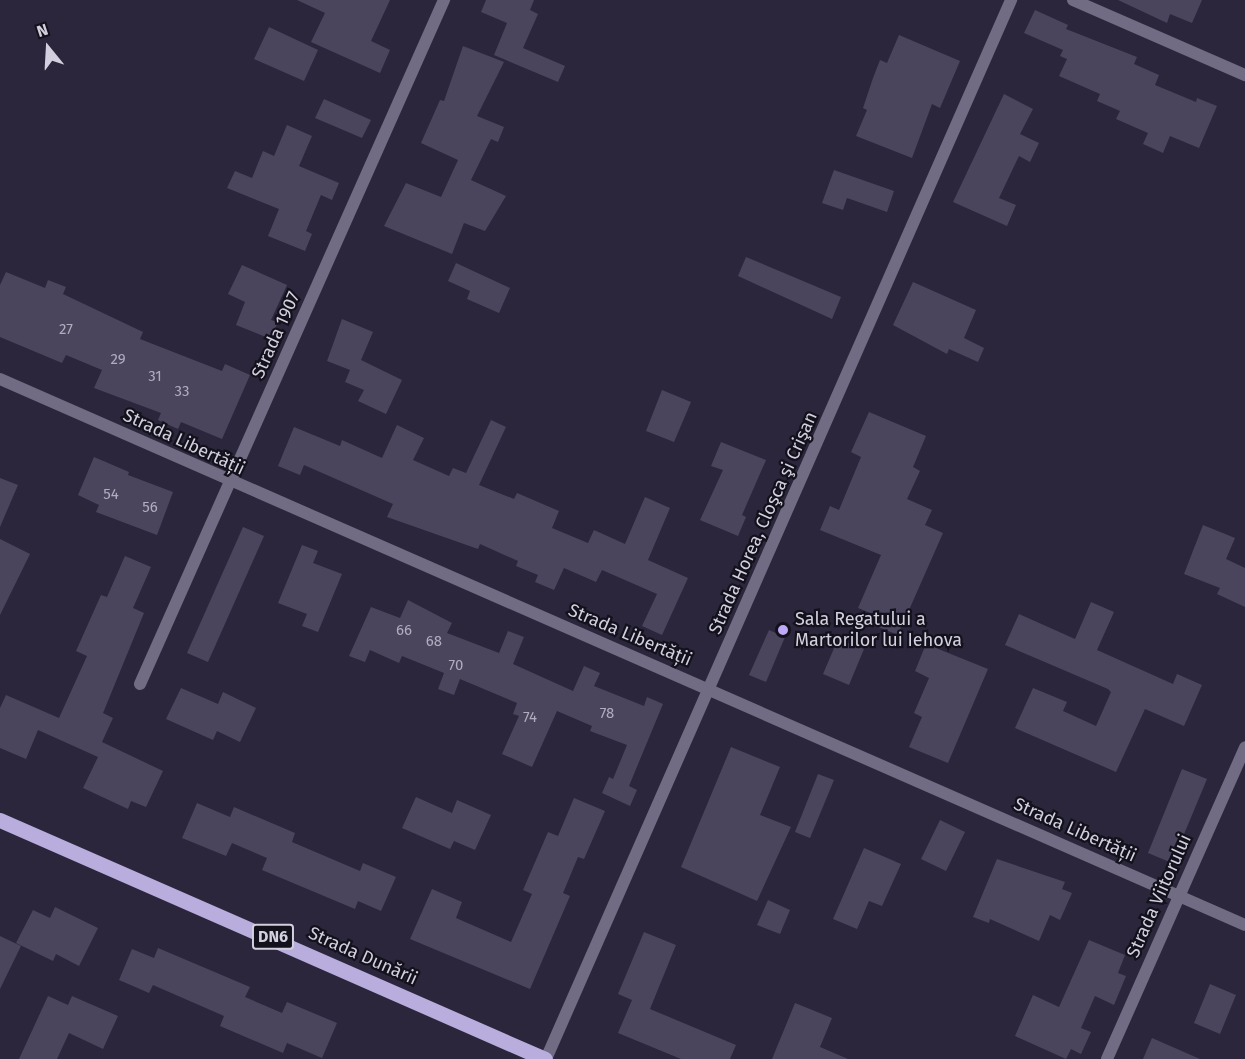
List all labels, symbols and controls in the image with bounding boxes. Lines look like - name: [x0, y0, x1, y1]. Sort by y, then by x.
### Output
- north arrow: [18, 18, 78, 78]
- text: N: [34, 20, 50, 41]
- street label: Strada 1907: [247, 288, 305, 382]
- house number: 27: [59, 321, 73, 339]
- house number: 29: [110, 351, 126, 369]
- house number: 31: [148, 368, 162, 386]
- house number: 33: [175, 383, 189, 401]
- street label: Strada Libertății: [120, 404, 248, 480]
- street label: Strada Horea, Cloşca şi Crişan: [704, 408, 822, 638]
- house number: 54: [103, 486, 119, 504]
- house number: 56: [142, 499, 158, 517]
- street label: Strada Libertății: [565, 599, 695, 671]
- place label: Sala Regatului a Martorilor lui Iehova: [795, 609, 962, 652]
- house number: 66: [396, 622, 412, 640]
- marker: Sala Regatului a Martorilor lui Iehova: [776, 623, 790, 637]
- house number: 68: [426, 633, 442, 651]
- house number: 70: [449, 657, 463, 675]
- house number: 78: [600, 705, 614, 723]
- house number: 74: [523, 709, 537, 727]
- street label: Strada Libertății: [1010, 793, 1140, 867]
- street label: Strada Viitorului: [1122, 831, 1196, 961]
- street label: Strada Dunării: [305, 922, 421, 990]
- road number: DN6: [250, 924, 296, 950]

